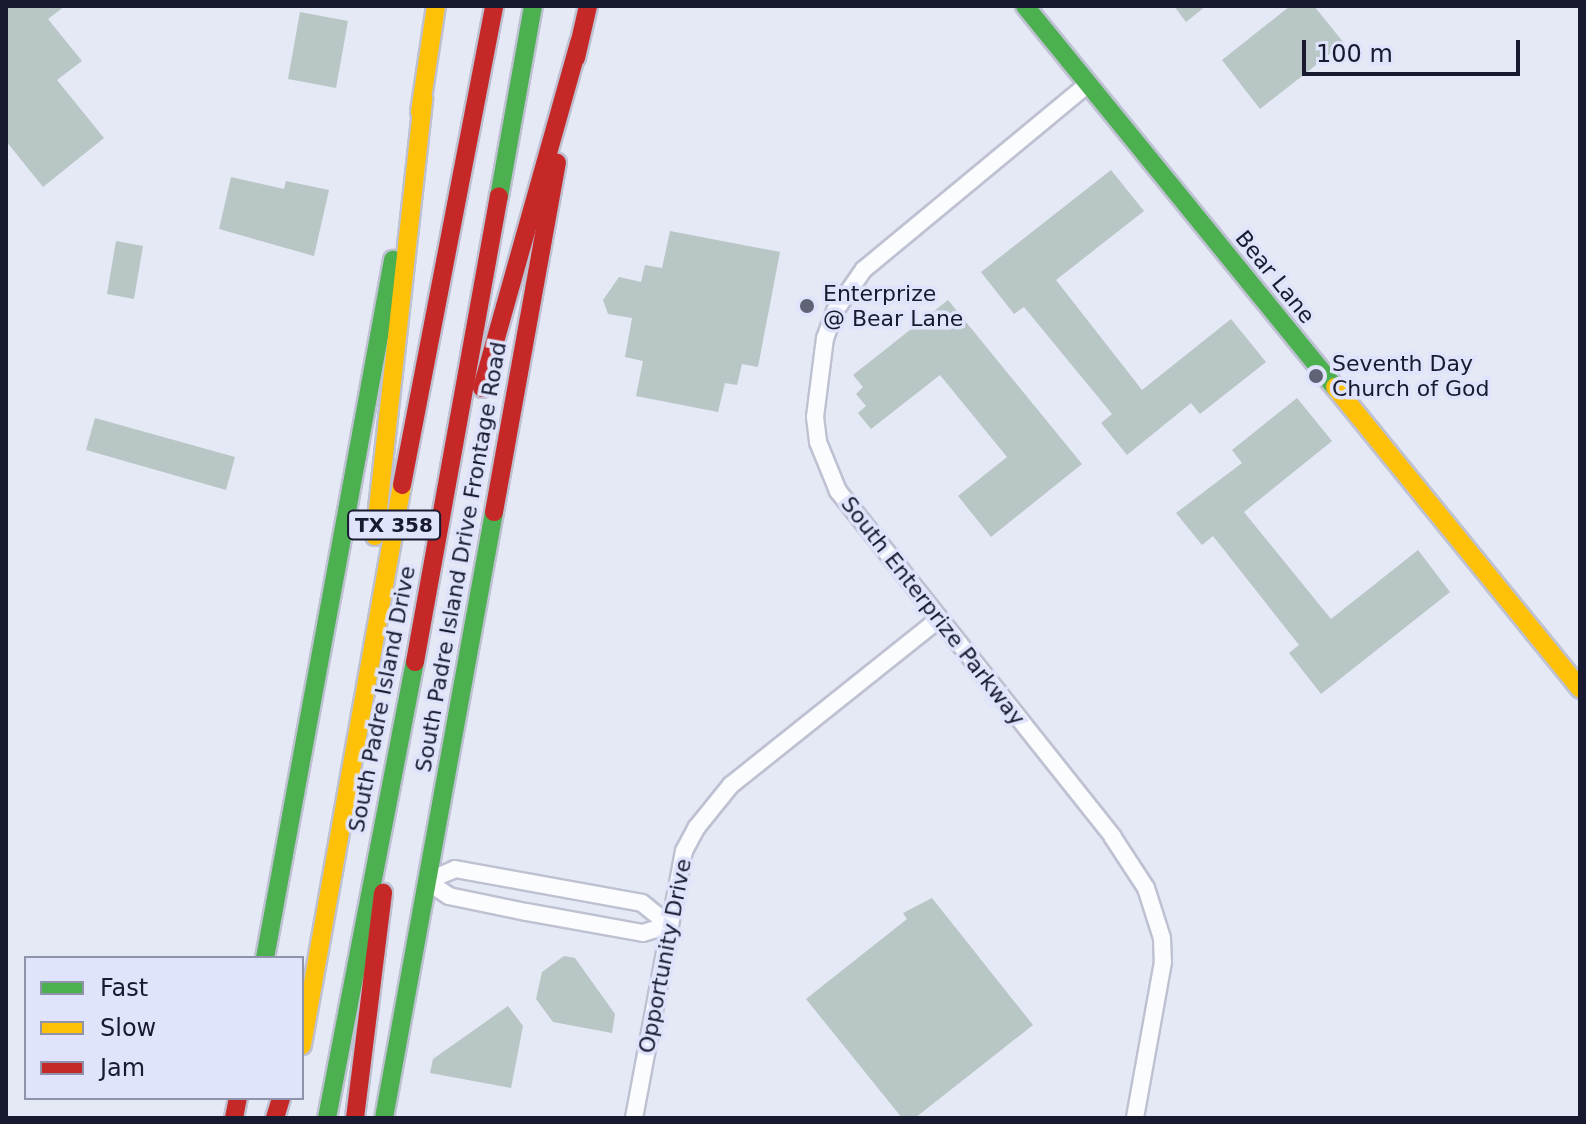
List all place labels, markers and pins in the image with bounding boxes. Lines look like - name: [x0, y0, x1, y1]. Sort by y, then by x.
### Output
- place label: Enterprize @ Bear Lane: [823, 280, 963, 332]
- marker: Enterprize @ Bear Lane: [798, 297, 816, 315]
- place label: Seventh Day Church of God: [1332, 350, 1490, 402]
- marker: Seventh Day Church of God: [1307, 367, 1325, 385]

